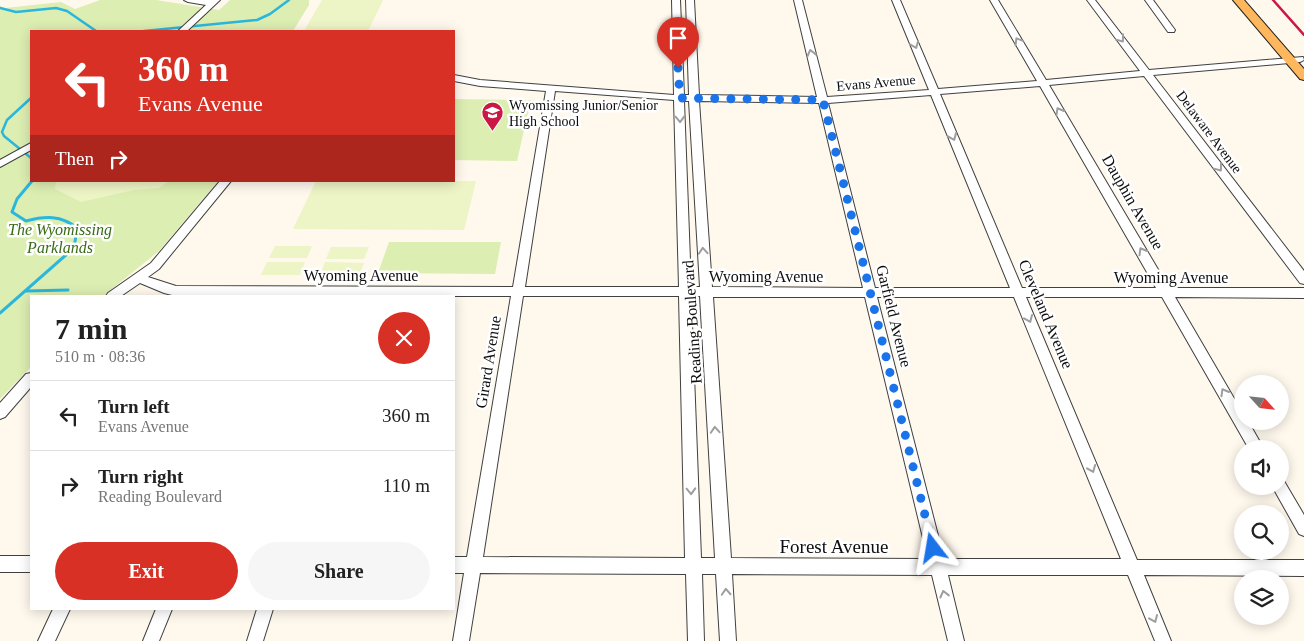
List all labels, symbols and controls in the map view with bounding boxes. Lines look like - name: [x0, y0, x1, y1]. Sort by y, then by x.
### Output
- pin: [657, 17, 699, 68]
- icon: arrive: [664, 24, 692, 52]
- one-way arrow: [1116, 33, 1124, 42]
- one-way arrow: [1015, 38, 1025, 47]
- one-way arrow: [908, 40, 919, 49]
- one-way arrow: [806, 48, 817, 57]
- icon: left: [55, 50, 120, 115]
- text: 360 m: [138, 50, 228, 89]
- street label: Evans Avenue: [836, 72, 916, 94]
- street label: Delaware Avenue: [1173, 88, 1245, 176]
- text: Evans Avenue: [138, 91, 263, 116]
- place label: Wyomissing Junior/Senior High School: [509, 98, 658, 129]
- school or university icon: Wyomissing Junior/Senior High School: [481, 101, 505, 132]
- one-way arrow: [1056, 108, 1066, 117]
- one-way arrow: [675, 115, 685, 123]
- one-way arrow: [947, 132, 957, 141]
- icon: right: [104, 145, 132, 173]
- text: Then: [55, 148, 94, 169]
- street label: Dauphin Avenue: [1098, 152, 1167, 253]
- one-way arrow: [1213, 162, 1222, 172]
- park label: The Wyomissing Parklands: [8, 221, 112, 256]
- one-way arrow: [698, 246, 709, 254]
- one-way arrow: [1138, 248, 1148, 257]
- street label: Cleveland Avenue: [1015, 257, 1077, 371]
- street label: Reading Boulevard: [679, 260, 706, 384]
- street label: Garfield Avenue: [873, 263, 915, 369]
- street label: Wyoming Avenue: [304, 267, 418, 285]
- street label: Wyoming Avenue: [709, 268, 823, 286]
- street label: Wyoming Avenue: [1114, 269, 1228, 287]
- text: 7 min: [55, 312, 128, 345]
- button: close: [378, 312, 430, 364]
- one-way arrow: [1023, 314, 1034, 323]
- street label: Girard Avenue: [472, 315, 504, 409]
- text: 510 m · 08:36: [55, 348, 145, 365]
- north arrow: [1234, 375, 1289, 430]
- map controls: [1234, 375, 1289, 625]
- one-way arrow: [1220, 388, 1230, 397]
- text: Turn left: [98, 396, 170, 417]
- icon: left: [55, 402, 83, 430]
- text: 360 m: [382, 405, 430, 426]
- text: Evans Avenue: [98, 418, 189, 435]
- one-way arrow: [710, 426, 721, 434]
- button: sound: [1234, 440, 1289, 495]
- one-way arrow: [1085, 464, 1096, 473]
- text: Turn right: [98, 466, 183, 487]
- icon: right: [55, 472, 83, 500]
- text: 110 m: [383, 475, 430, 496]
- one-way arrow: [686, 487, 697, 495]
- text: Reading Boulevard: [98, 488, 222, 505]
- button: search: [1234, 505, 1289, 560]
- position arrow: [906, 521, 958, 573]
- street label: Forest Avenue: [780, 536, 888, 557]
- button: Exit: [55, 542, 238, 600]
- button: Share: [248, 542, 430, 600]
- button: layers: [1234, 570, 1289, 625]
- one-way arrow: [720, 588, 731, 596]
- one-way arrow: [939, 589, 950, 598]
- one-way arrow: [1148, 614, 1158, 623]

